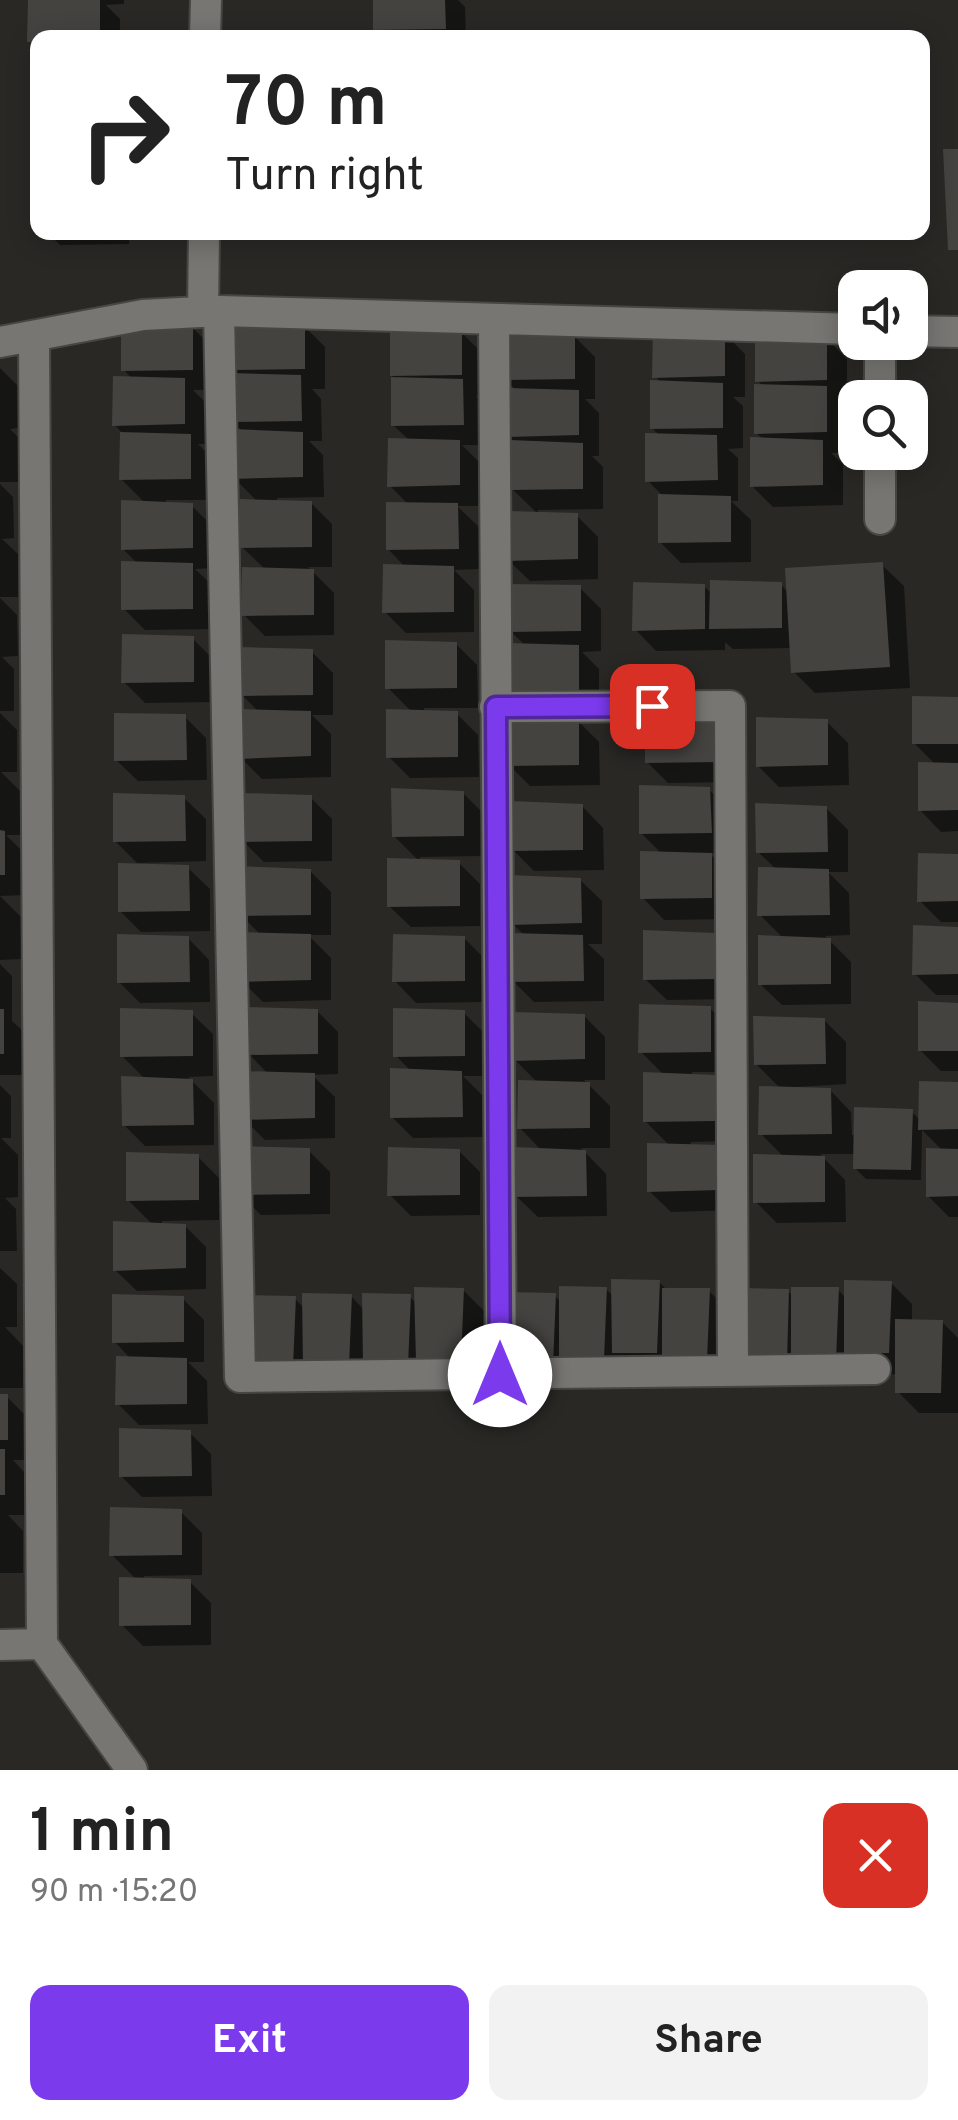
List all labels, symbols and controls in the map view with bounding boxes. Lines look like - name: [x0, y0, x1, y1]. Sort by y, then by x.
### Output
- text: 70 m: [225, 62, 388, 151]
- icon: right: [60, 70, 190, 200]
- text: Turn right: [225, 149, 424, 206]
- map controls: [838, 270, 928, 470]
- button: sound: [838, 270, 928, 360]
- button: search: [838, 380, 928, 470]
- pin: [610, 664, 695, 749]
- icon: arrive: [625, 679, 680, 734]
- position arrow: [448, 1323, 552, 1427]
- text: 1 min: [30, 1797, 174, 1873]
- button: close: [823, 1803, 928, 1908]
- text: 90 m · 15:20: [30, 1873, 198, 1913]
- button: Exit: [30, 1985, 469, 2100]
- button: Share: [489, 1985, 928, 2100]

